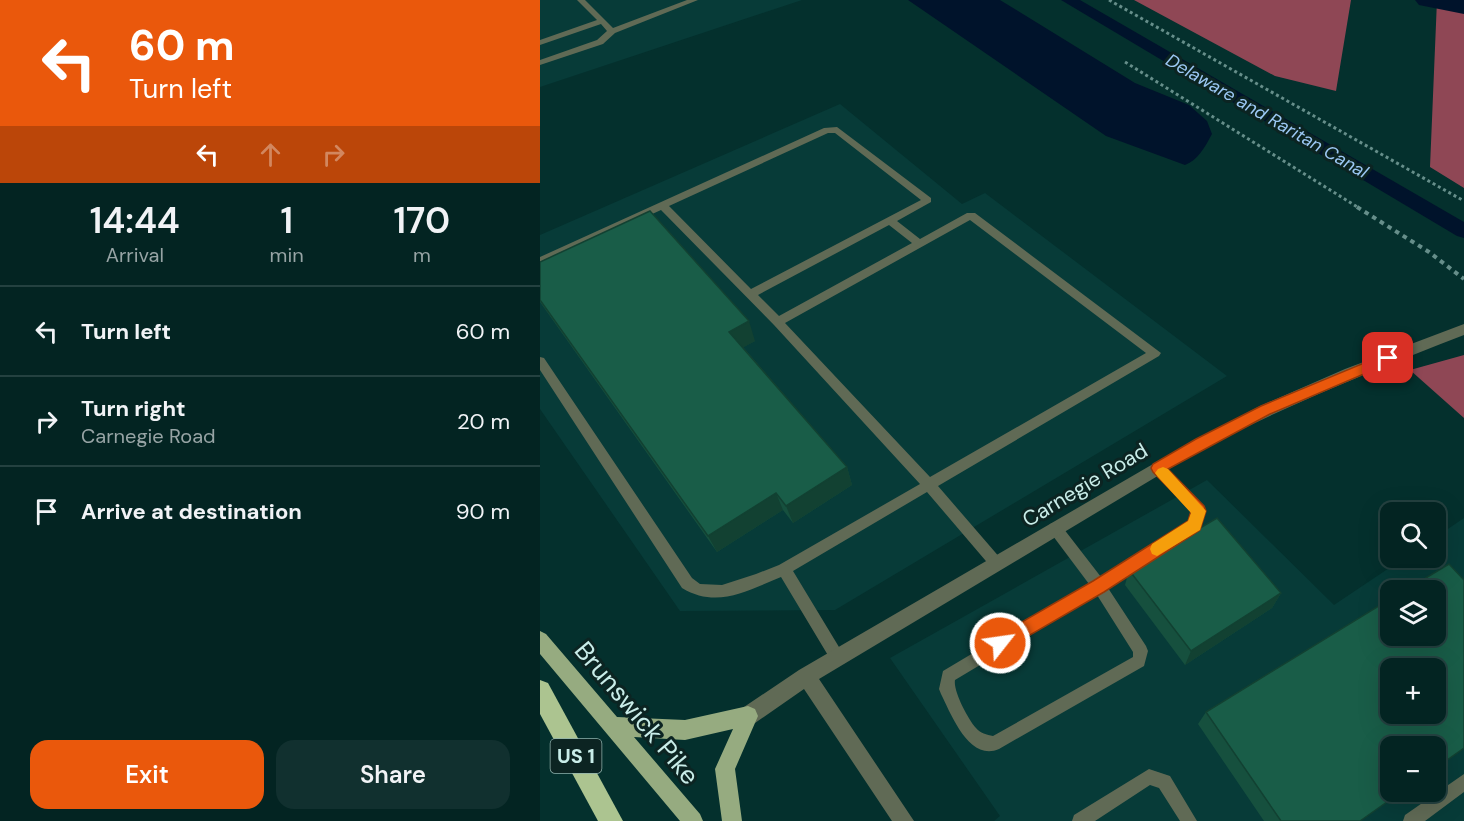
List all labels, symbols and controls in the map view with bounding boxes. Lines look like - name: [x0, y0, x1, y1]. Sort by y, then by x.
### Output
- text: 60 m: [129, 18, 235, 73]
- icon: left: [30, 24, 108, 102]
- water label: Delaware and Raritan Canal: [1162, 48, 1373, 184]
- text: Turn left: [129, 71, 232, 106]
- icon: left: [191, 138, 224, 171]
- icon: ahead: [254, 138, 287, 171]
- icon: right: [317, 138, 350, 171]
- text: 14:44: [90, 197, 180, 244]
- text: 1: [280, 197, 293, 244]
- text: 170: [394, 197, 450, 244]
- text: Arrival: [106, 242, 164, 268]
- text: min: [270, 242, 304, 268]
- text: m: [413, 242, 431, 268]
- icon: left: [30, 315, 63, 348]
- text: Turn left: [81, 317, 171, 346]
- text: 60 m: [456, 317, 510, 346]
- pin: [1362, 332, 1413, 383]
- icon: arrive: [1371, 341, 1404, 374]
- text: Turn right: [81, 394, 186, 423]
- icon: right: [30, 405, 63, 438]
- text: 20 m: [457, 407, 510, 436]
- text: Carnegie Road: [81, 423, 216, 449]
- street label: Carnegie Road: [1017, 437, 1153, 533]
- icon: arrive: [30, 495, 63, 528]
- text: Arrive at destination: [81, 497, 302, 526]
- text: 90 m: [456, 497, 510, 526]
- map controls: [1380, 502, 1446, 802]
- button: search: [1380, 502, 1446, 568]
- button: layers: [1380, 580, 1446, 646]
- position arrow: [968, 611, 1032, 675]
- street label: Brunswick Pike: [567, 634, 707, 792]
- button: +: [1380, 658, 1446, 724]
- button: −: [1380, 736, 1446, 802]
- road number: US 1: [550, 739, 602, 773]
- button: Exit: [30, 740, 264, 809]
- button: Share: [276, 740, 510, 809]

